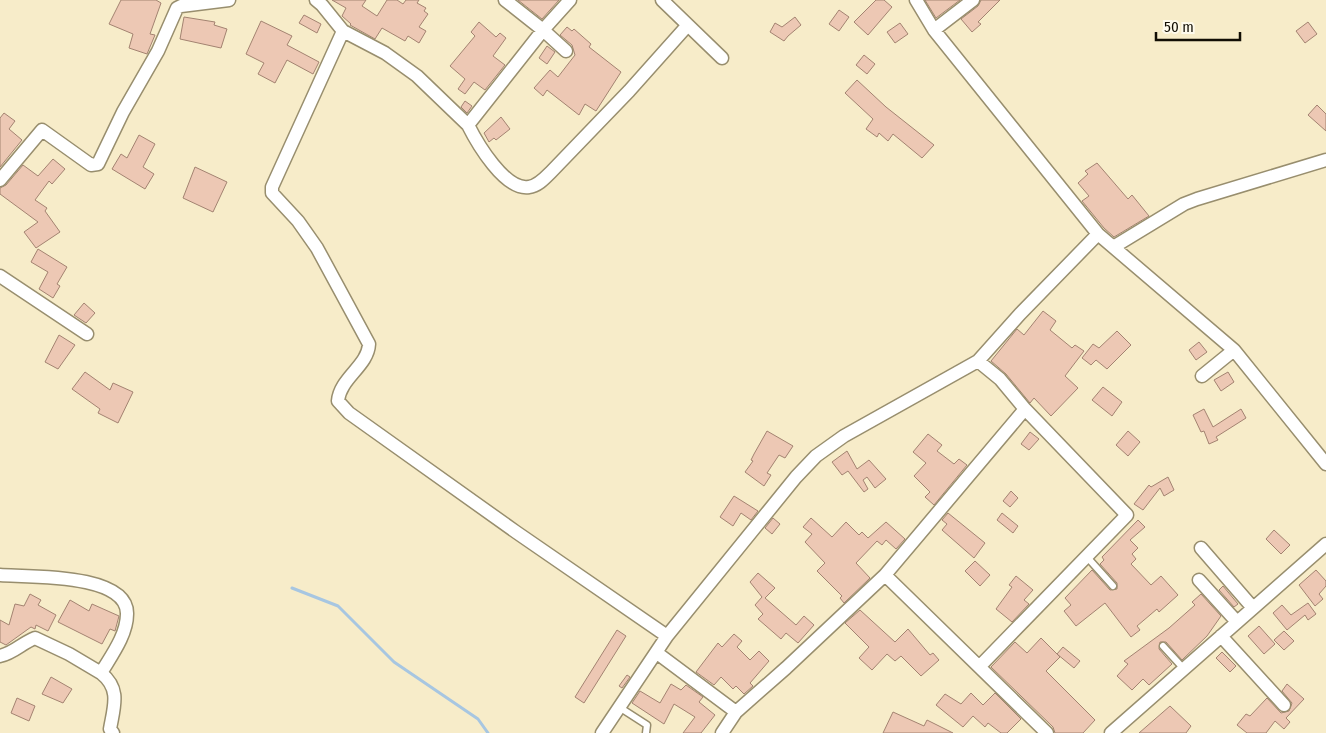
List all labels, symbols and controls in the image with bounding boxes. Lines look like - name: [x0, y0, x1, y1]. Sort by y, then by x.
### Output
- scale bar: [1156, 10, 1240, 42]
- text: 50 m: [1164, 18, 1194, 36]

